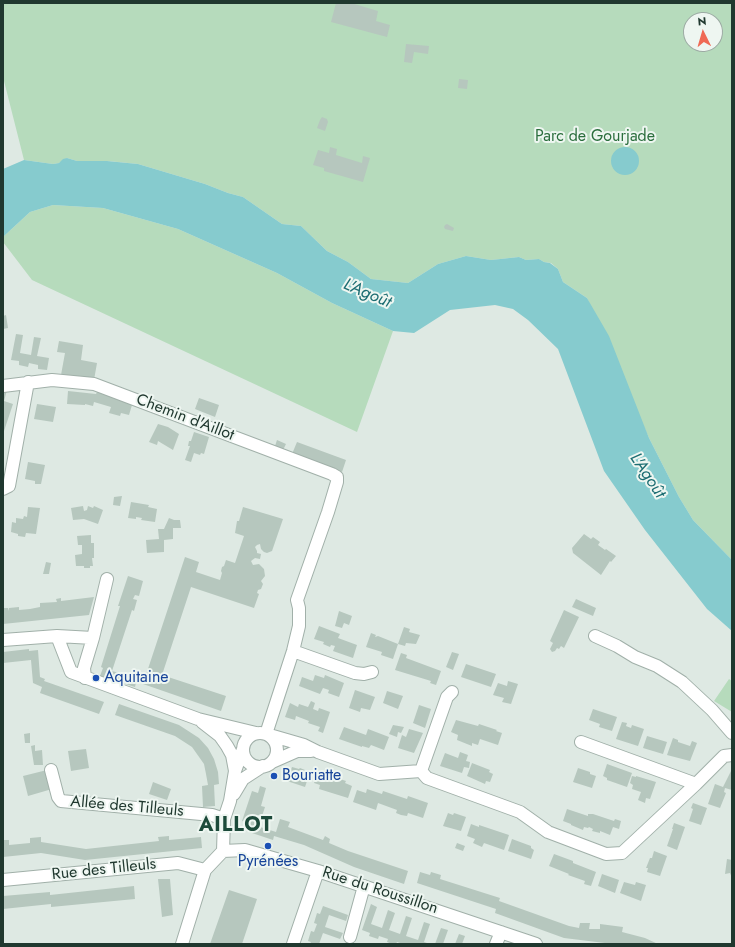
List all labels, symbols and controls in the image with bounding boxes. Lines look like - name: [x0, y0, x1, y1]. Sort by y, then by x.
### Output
- north arrow: [683, 12, 723, 52]
- text: N: [697, 13, 707, 29]
- park label: Parc de Gourjade: [535, 127, 655, 147]
- water label: L'Agoût: [340, 275, 394, 313]
- street label: Chemin d'Aillot: [133, 391, 237, 445]
- water label: L'Agoût: [625, 450, 669, 502]
- place label: Aquitaine: [104, 668, 169, 688]
- marker: Aquitaine: [91, 673, 101, 683]
- place label: Bouriatte: [282, 766, 341, 786]
- marker: Bouriatte: [269, 771, 279, 781]
- street label: Allée des Tilleuls: [70, 792, 184, 822]
- district label: AILLOT: [199, 814, 273, 838]
- marker: Pyrénées: [263, 841, 273, 851]
- place label: Pyrénées: [238, 852, 298, 872]
- street label: Rue des Tilleuls: [51, 855, 157, 885]
- street label: Rue du Roussillon: [320, 863, 440, 919]

